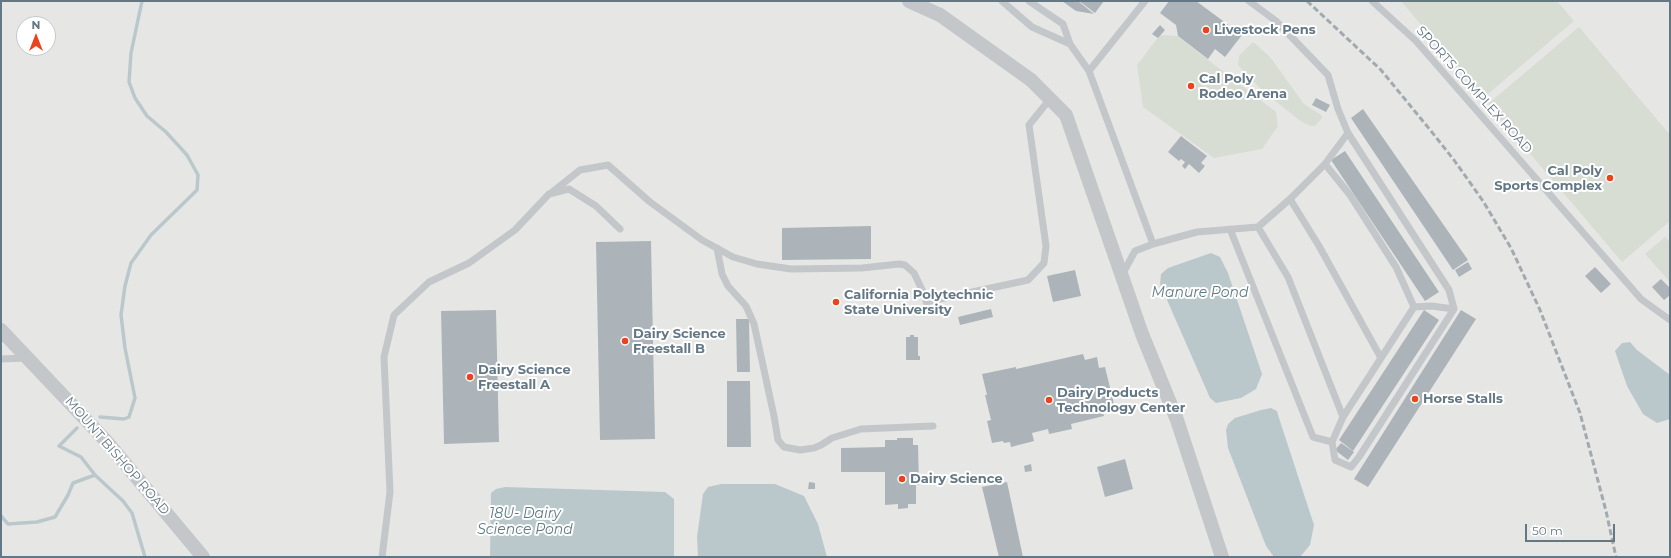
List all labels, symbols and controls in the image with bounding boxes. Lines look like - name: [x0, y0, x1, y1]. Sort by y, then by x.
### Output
- north arrow: [16, 16, 56, 56]
- text: N: [32, 18, 40, 32]
- place label: Livestock Pens: [1214, 22, 1316, 38]
- street label: SPORTS COMPLEX ROAD: [1413, 23, 1535, 157]
- marker: Livestock Pens: [1201, 25, 1211, 35]
- place label: Cal Poly Rodeo Arena: [1199, 71, 1287, 102]
- marker: Cal Poly Rodeo Arena: [1186, 81, 1196, 91]
- place label: Cal Poly Sports Complex: [1494, 163, 1602, 194]
- marker: Cal Poly Sports Complex: [1605, 173, 1615, 183]
- water label: Manure Pond: [1152, 285, 1248, 301]
- place label: California Polytechnic State University: [844, 287, 993, 318]
- marker: California Polytechnic State University: [831, 297, 841, 307]
- place label: Dairy Science Freestall B: [633, 326, 726, 357]
- marker: Dairy Science Freestall B: [620, 336, 630, 346]
- place label: Dairy Science Freestall A: [478, 362, 571, 393]
- marker: Dairy Science Freestall A: [465, 372, 475, 382]
- place label: Dairy Products Technology Center: [1057, 385, 1185, 416]
- place label: Horse Stalls: [1423, 391, 1503, 407]
- street label: MOUNT BISHOP ROAD: [62, 394, 172, 518]
- marker: Horse Stalls: [1410, 394, 1420, 404]
- marker: Dairy Products Technology Center: [1044, 395, 1054, 405]
- place label: Dairy Science: [910, 471, 1003, 487]
- marker: Dairy Science: [897, 474, 907, 484]
- water label: 18U- Dairy Science Pond: [477, 506, 573, 538]
- scale bar: [1527, 516, 1617, 542]
- text: 50 m: [1532, 523, 1563, 538]

